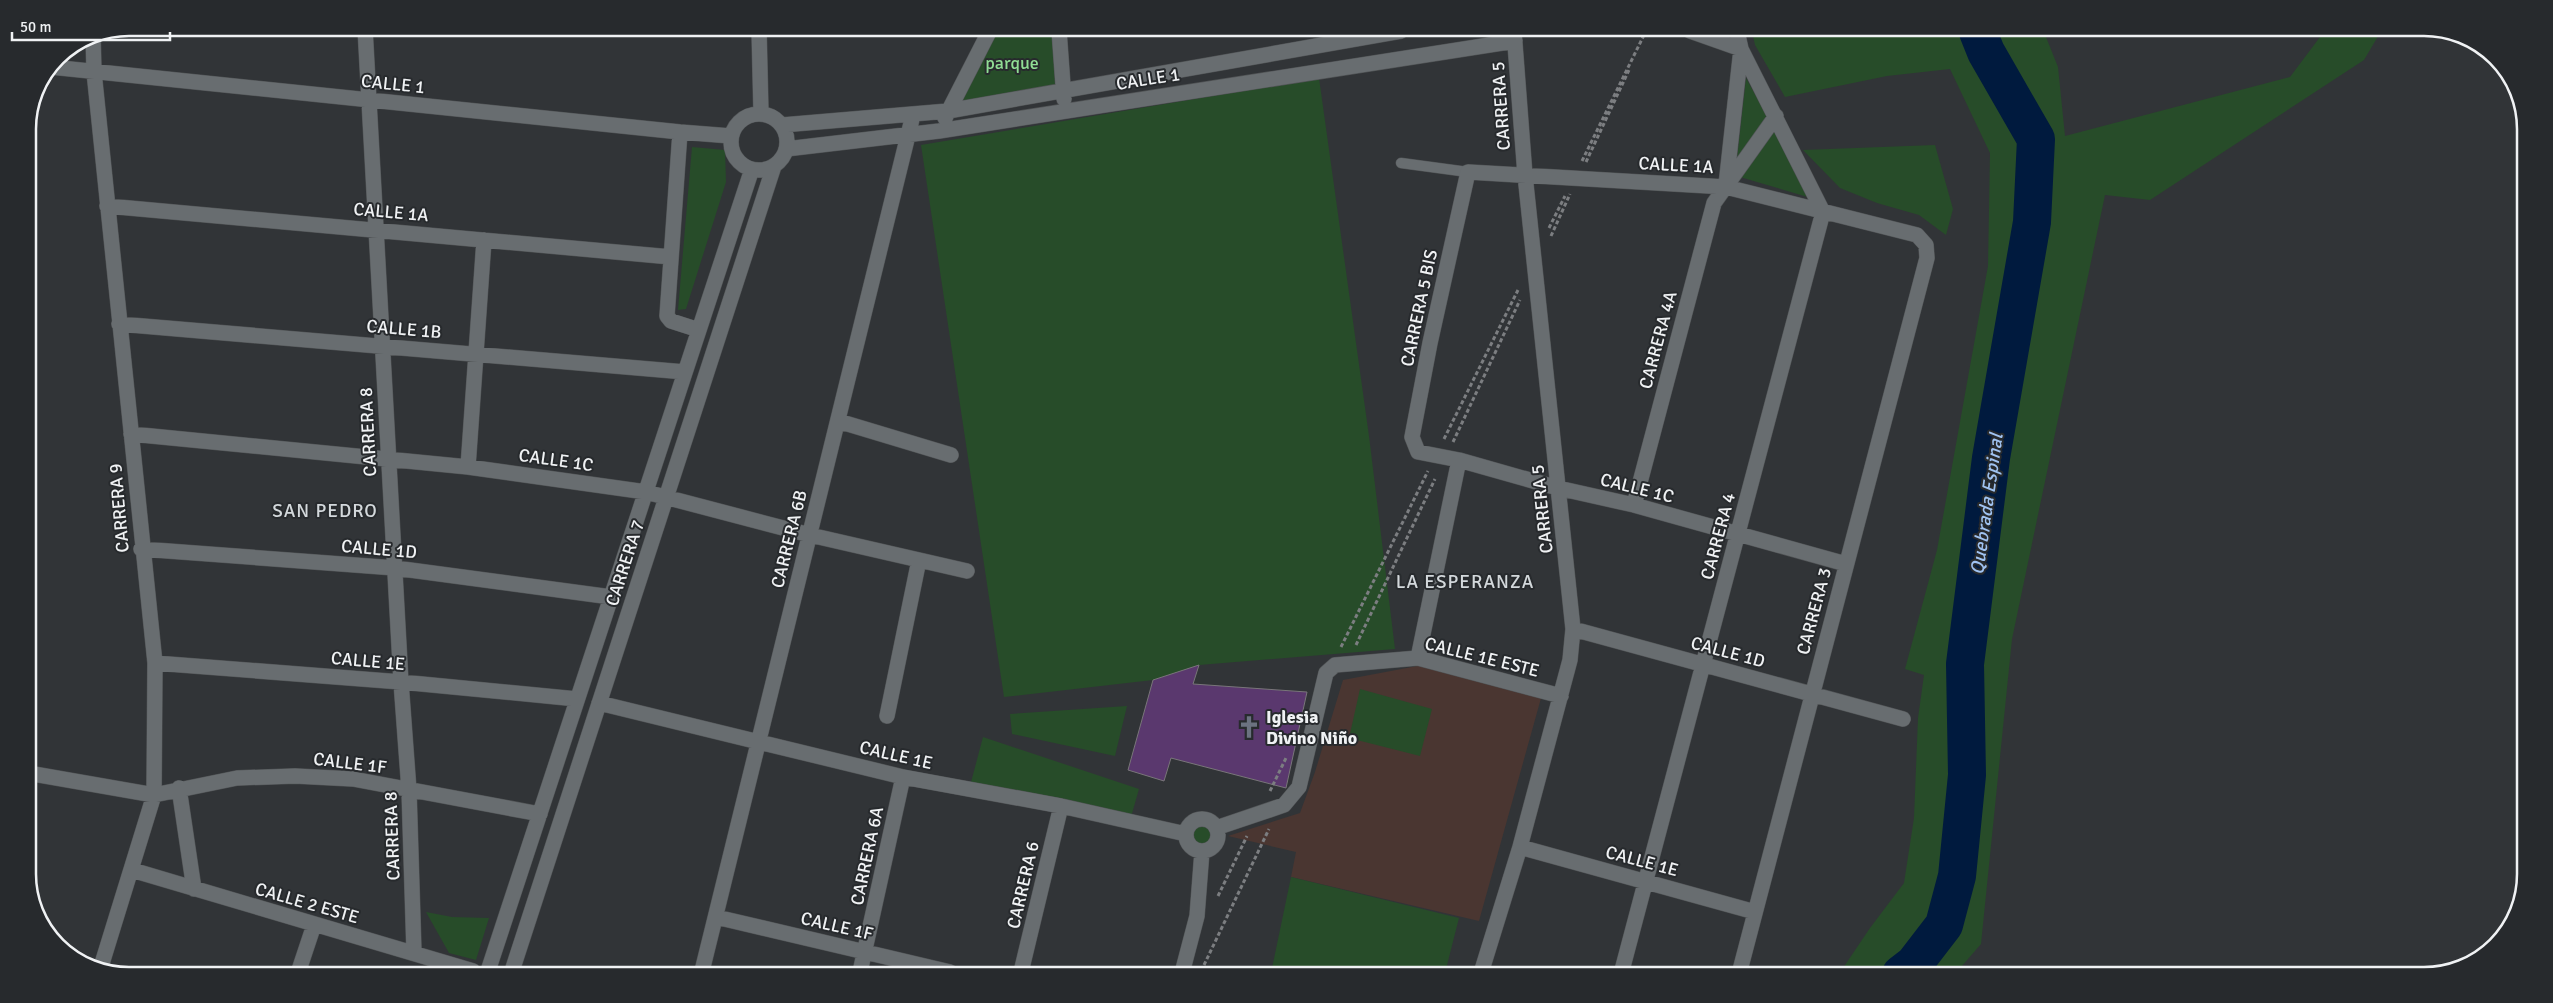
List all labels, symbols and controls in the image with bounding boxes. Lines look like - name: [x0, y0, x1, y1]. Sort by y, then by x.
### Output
- scale bar: [12, 10, 170, 42]
- text: 50 m: [20, 18, 51, 36]
- park label: parque: [985, 52, 1039, 74]
- street label: CARRERA 5: [1487, 61, 1515, 151]
- street label: CALLE 1: [1115, 63, 1181, 95]
- street label: CALLE 1: [360, 70, 426, 98]
- street label: CALLE 1A: [1638, 152, 1714, 178]
- street label: CALLE 1A: [353, 198, 429, 226]
- street label: CARRERA 5 BIS: [1396, 247, 1442, 369]
- street label: CARRERA 4A: [1634, 289, 1682, 391]
- street label: CALLE 1B: [366, 315, 442, 343]
- street label: CARRERA 8: [355, 387, 381, 477]
- water label: Quebrada Espinal: [1965, 431, 2009, 576]
- street label: CALLE 1C: [517, 444, 595, 476]
- street label: CARRERA 9: [104, 463, 134, 553]
- street label: CARRERA 5: [1526, 464, 1558, 554]
- street label: CALLE 1C: [1598, 468, 1676, 508]
- street label: CARRERA 6B: [766, 488, 812, 590]
- street label: CARRERA 4: [1696, 490, 1740, 582]
- district label: SAN PEDRO: [272, 499, 378, 523]
- street label: CARRERA 7: [601, 517, 649, 609]
- street label: CALLE 1D: [340, 535, 418, 563]
- street label: CARRERA 3: [1792, 565, 1836, 657]
- district label: LA ESPERANZA: [1396, 570, 1534, 594]
- street label: CALLE 1E ESTE: [1423, 632, 1541, 682]
- street label: CALLE 1D: [1689, 632, 1767, 672]
- street label: CALLE 1E: [330, 647, 406, 675]
- place label: Iglesia Divino Niño: [1266, 706, 1357, 749]
- church icon: Iglesia Divino Niño: [1236, 714, 1262, 740]
- street label: CALLE 1E: [857, 736, 935, 774]
- street label: CALLE 1F: [312, 748, 388, 778]
- street label: CARRERA 8: [379, 791, 405, 881]
- street label: CARRERA 6A: [846, 805, 888, 907]
- street label: CARRERA 6: [1002, 839, 1044, 931]
- street label: CALLE 1E: [1603, 841, 1681, 881]
- street label: CALLE 2 ESTE: [253, 878, 361, 928]
- street label: CALLE 1F: [799, 907, 875, 945]

